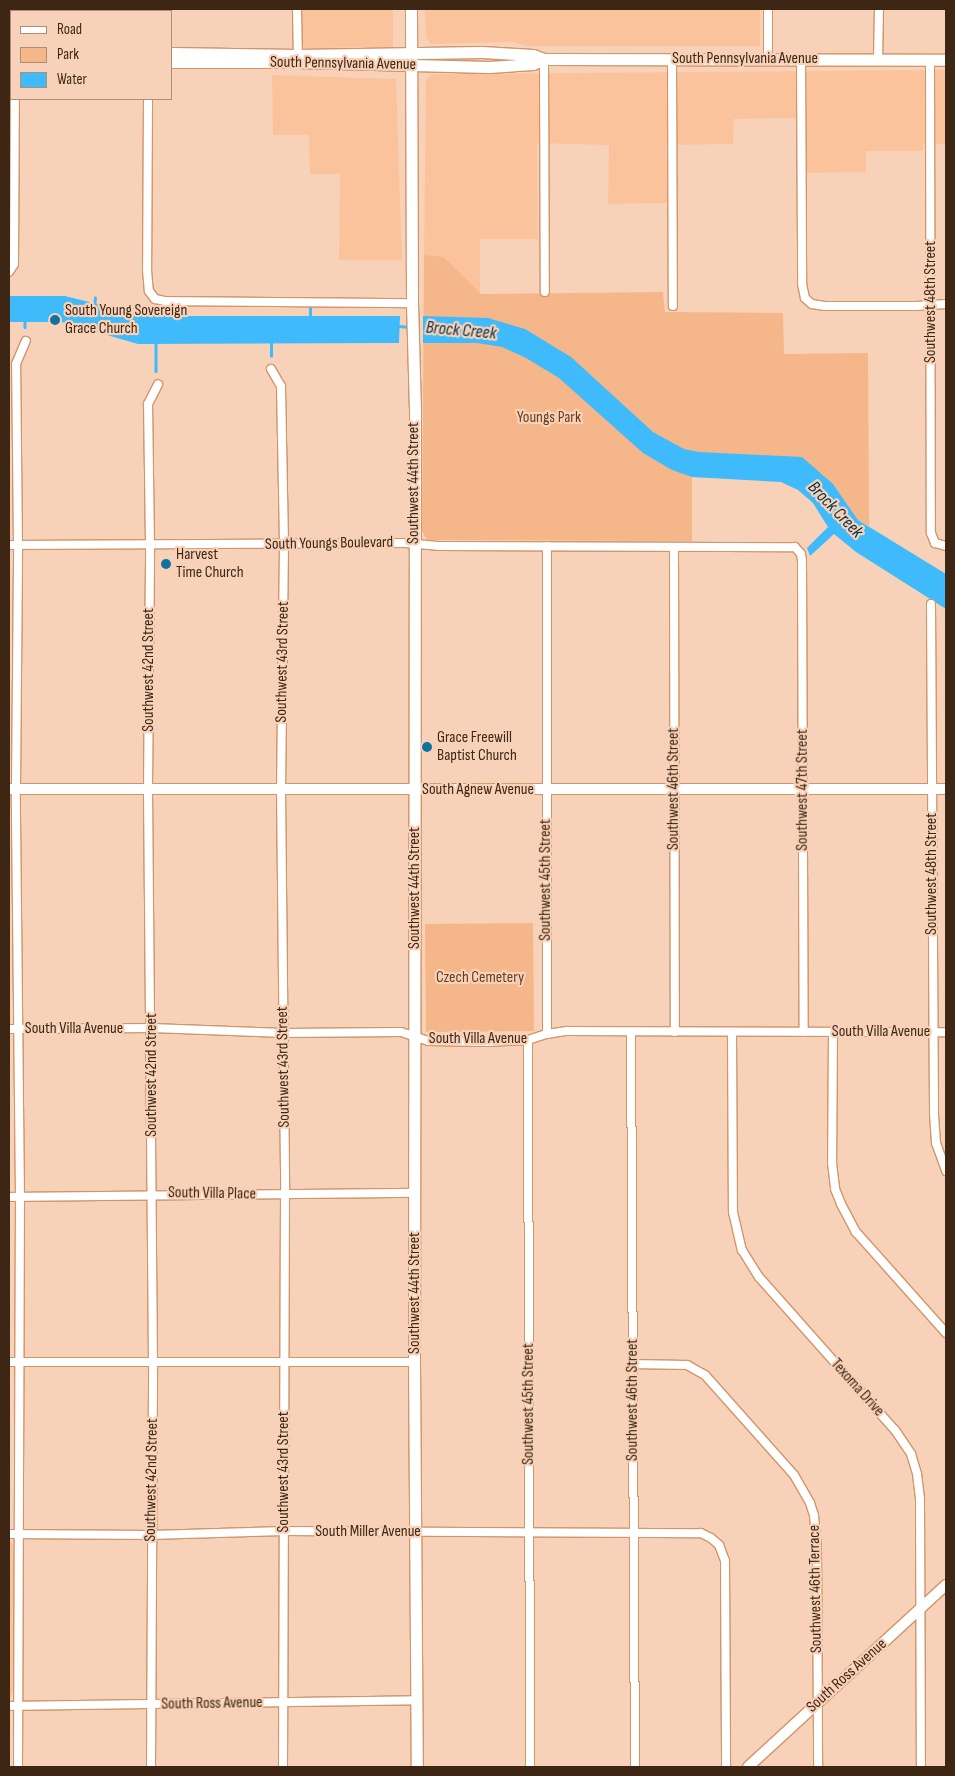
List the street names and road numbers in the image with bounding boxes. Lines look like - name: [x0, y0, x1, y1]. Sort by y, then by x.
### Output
- street label: South Pennsylvania Avenue: [672, 49, 818, 69]
- street label: South Pennsylvania Avenue: [270, 53, 416, 75]
- street label: Southwest 48th Street: [921, 241, 941, 363]
- street label: Southwest 44th Street: [404, 422, 424, 544]
- street label: South Youngs Boulevard: [265, 533, 393, 555]
- street label: Southwest 43rd Street: [272, 601, 294, 723]
- street label: Southwest 42nd Street: [139, 608, 159, 732]
- street label: Southwest 46th Street: [664, 728, 684, 850]
- street label: Southwest 47th Street: [793, 729, 813, 851]
- street label: South Agnew Avenue: [422, 780, 534, 800]
- street label: Southwest 48th Street: [922, 813, 942, 935]
- street label: Southwest 45th Street: [536, 819, 556, 941]
- street label: Southwest 44th Street: [405, 827, 425, 949]
- street label: Southwest 43rd Street: [273, 1006, 295, 1128]
- street label: Southwest 42nd Street: [142, 1013, 162, 1137]
- street label: South Villa Avenue: [25, 1019, 123, 1039]
- street label: South Villa Avenue: [832, 1022, 930, 1042]
- street label: South Villa Avenue: [429, 1029, 527, 1049]
- street label: South Villa Place: [168, 1184, 256, 1204]
- street label: Southwest 44th Street: [405, 1232, 425, 1354]
- street label: Southwest 46th Street: [623, 1339, 643, 1461]
- street label: Southwest 45th Street: [519, 1343, 539, 1465]
- street label: Texoma Drive: [826, 1355, 888, 1421]
- street label: Southwest 43rd Street: [274, 1411, 294, 1533]
- street label: Southwest 42nd Street: [141, 1418, 163, 1542]
- street label: South Miller Avenue: [315, 1522, 421, 1542]
- street label: Southwest 46th Terrace: [805, 1525, 827, 1653]
- street label: South Ross Avenue: [803, 1635, 891, 1717]
- street label: South Ross Avenue: [161, 1694, 263, 1714]

